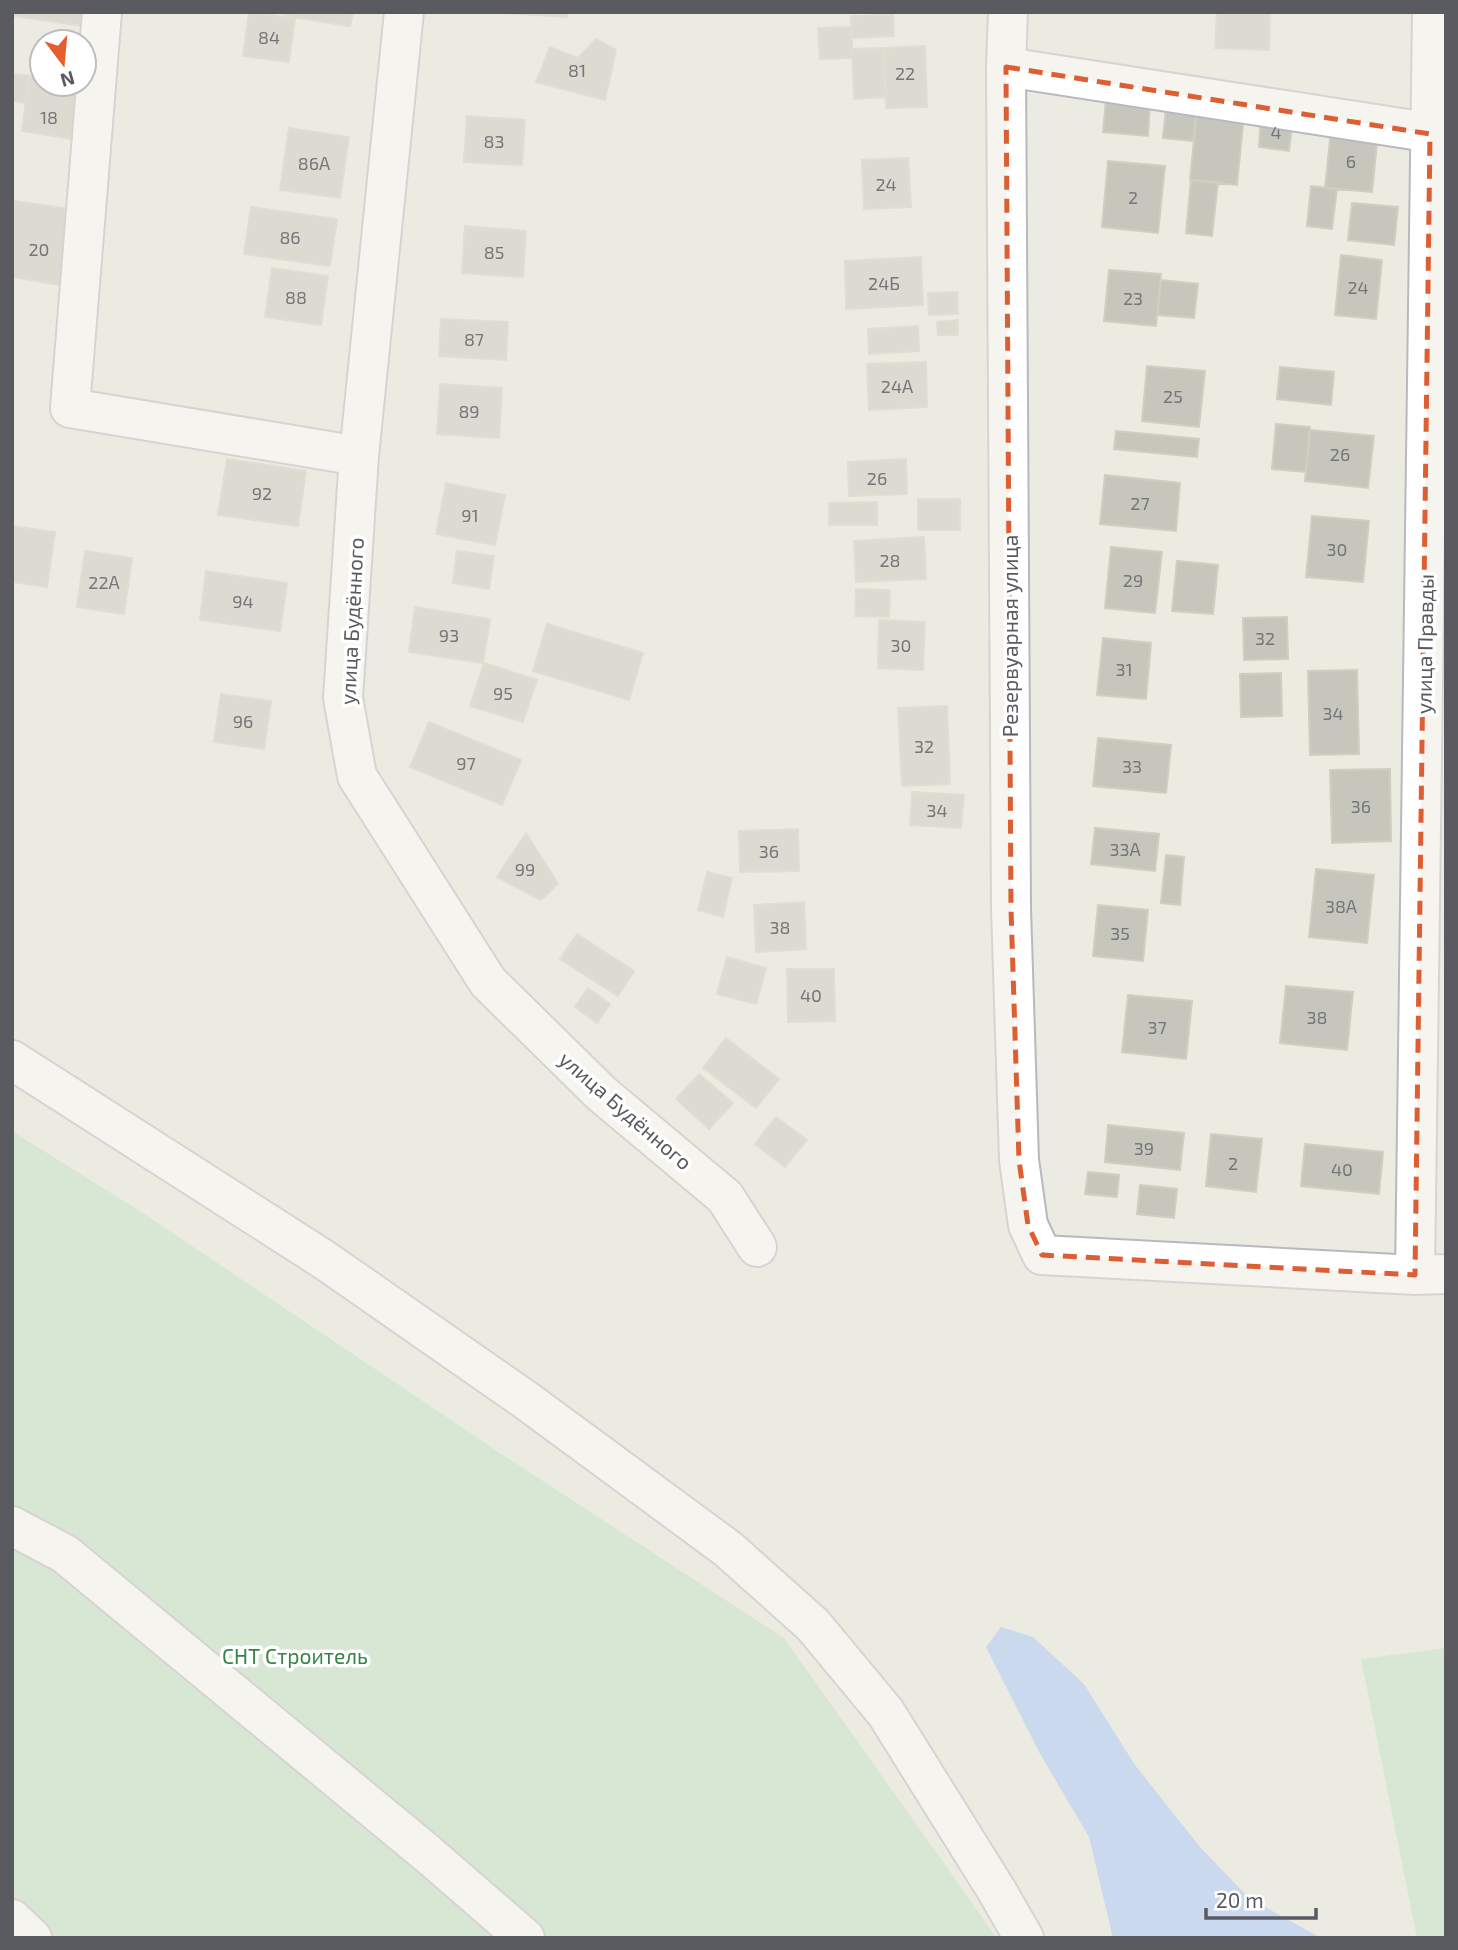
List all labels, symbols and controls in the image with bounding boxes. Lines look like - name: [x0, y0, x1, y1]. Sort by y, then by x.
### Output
- house number: 84: [258, 26, 280, 48]
- north arrow: [28, 28, 98, 98]
- house number: 81: [568, 59, 586, 81]
- house number: 22: [895, 62, 915, 84]
- text: N: [58, 67, 78, 93]
- house number: 18: [40, 106, 58, 128]
- house number: 4: [1270, 121, 1282, 143]
- house number: 83: [484, 130, 504, 152]
- house number: 6: [1346, 150, 1356, 172]
- house number: 86А: [298, 152, 331, 174]
- house number: 24: [875, 173, 897, 195]
- house number: 2: [1128, 186, 1138, 208]
- house number: 86: [279, 226, 301, 248]
- house number: 20: [29, 238, 49, 260]
- house number: 85: [484, 241, 504, 263]
- house number: 24Б: [868, 272, 900, 294]
- house number: 24: [1347, 276, 1369, 298]
- house number: 88: [285, 286, 307, 308]
- house number: 23: [1123, 287, 1143, 309]
- house number: 87: [464, 328, 484, 350]
- house number: 24А: [881, 375, 914, 397]
- house number: 25: [1163, 385, 1183, 407]
- house number: 89: [458, 400, 480, 422]
- house number: 26: [1330, 443, 1350, 465]
- house number: 26: [867, 467, 887, 489]
- house number: 92: [252, 482, 272, 504]
- house number: 27: [1130, 492, 1150, 514]
- house number: 91: [461, 504, 479, 526]
- street label: Резервуарная улица: [997, 535, 1023, 737]
- street label: улица Будённого: [334, 537, 369, 705]
- house number: 30: [1327, 538, 1347, 560]
- house number: 28: [879, 549, 901, 571]
- house number: 29: [1123, 569, 1143, 591]
- house number: 22А: [88, 571, 121, 593]
- street label: улица Правды: [1410, 574, 1439, 714]
- house number: 94: [232, 590, 254, 612]
- house number: 93: [439, 624, 459, 646]
- house number: 32: [1255, 627, 1275, 649]
- house number: 30: [891, 634, 911, 656]
- house number: 31: [1115, 658, 1133, 680]
- house number: 95: [493, 682, 513, 704]
- house number: 34: [1322, 702, 1344, 724]
- house number: 96: [233, 710, 253, 732]
- house number: 32: [914, 735, 934, 757]
- house number: 97: [456, 752, 476, 774]
- house number: 33: [1122, 755, 1142, 777]
- house number: 36: [1351, 795, 1371, 817]
- house number: 34: [926, 799, 948, 821]
- house number: 33А: [1109, 838, 1141, 860]
- house number: 36: [759, 840, 779, 862]
- house number: 99: [515, 858, 535, 880]
- house number: 38А: [1325, 895, 1358, 917]
- house number: 38: [770, 916, 790, 938]
- house number: 35: [1110, 922, 1130, 944]
- house number: 40: [800, 984, 822, 1006]
- house number: 38: [1307, 1006, 1327, 1028]
- house number: 37: [1147, 1016, 1167, 1038]
- street label: улица Будённого: [554, 1046, 697, 1175]
- house number: 39: [1134, 1137, 1154, 1159]
- house number: 2: [1228, 1152, 1238, 1174]
- house number: 40: [1331, 1158, 1353, 1180]
- park label: СНТ Строитель: [222, 1643, 368, 1668]
- scale bar: [1206, 1876, 1316, 1920]
- text: 20 m: [1216, 1887, 1264, 1912]

